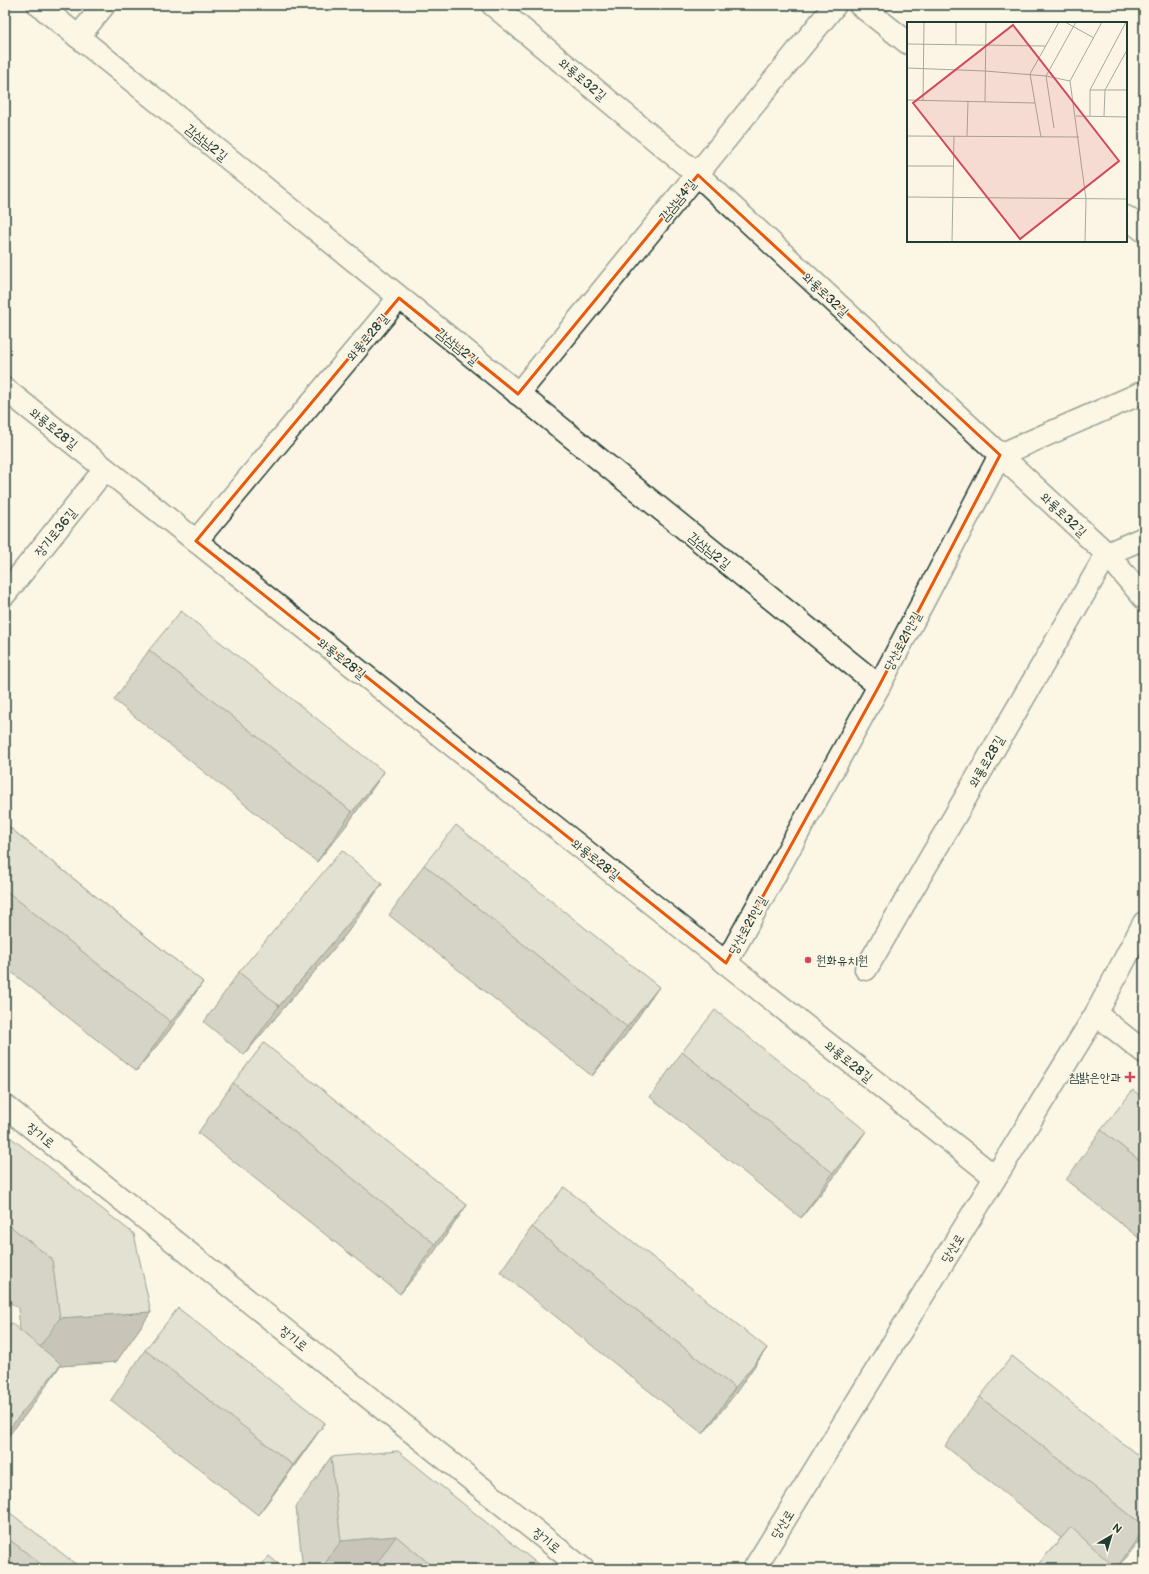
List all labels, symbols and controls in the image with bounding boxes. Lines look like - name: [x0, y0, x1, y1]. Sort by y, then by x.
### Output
- inset map: [907, 22, 1127, 242]
- street label: 와룡로32길: [555, 55, 610, 104]
- street label: 감삼남2길: [182, 121, 231, 165]
- street label: 감삼남4길: [656, 176, 700, 225]
- street label: 와룡로32길: [799, 269, 852, 320]
- street label: 와룡로28길: [343, 311, 392, 365]
- street label: 감삼남2길: [433, 325, 482, 369]
- street label: 와룡로28길: [26, 405, 81, 453]
- street label: 와룡로32길: [1037, 489, 1090, 540]
- street label: 장기로36길: [31, 505, 80, 560]
- street label: 감삼남2길: [685, 529, 734, 573]
- street label: 당산로21안길: [881, 609, 925, 674]
- street label: 와룡로28길: [314, 635, 369, 683]
- street label: 와룡로28길: [966, 733, 1008, 790]
- street label: 와룡로28길: [568, 836, 623, 884]
- street label: 당산로21안길: [725, 893, 771, 958]
- place label: 원화유치원: [816, 953, 868, 969]
- marker: 원화유치원: [803, 955, 813, 965]
- street label: 와룡로28길: [821, 1038, 876, 1086]
- place label: 참밝은안과: [1069, 1070, 1121, 1086]
- marker: 참밝은안과: [1124, 1071, 1136, 1083]
- street label: 장기로: [23, 1120, 58, 1152]
- street label: 당산로: [938, 1231, 968, 1266]
- street label: 장기로: [276, 1323, 311, 1355]
- street label: 당산로: [768, 1507, 798, 1542]
- north arrow: [1091, 1516, 1131, 1556]
- text: N: [1110, 1521, 1124, 1536]
- street label: 장기로: [529, 1525, 564, 1557]

